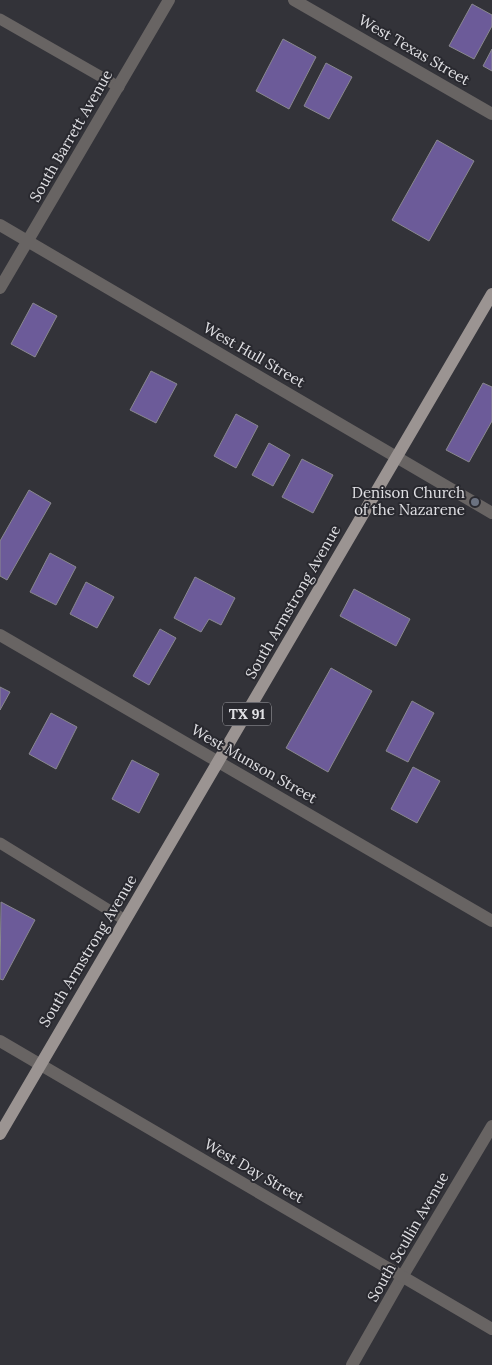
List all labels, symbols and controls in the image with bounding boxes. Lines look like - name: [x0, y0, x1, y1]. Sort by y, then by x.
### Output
- street label: West Texas Street: [355, 10, 473, 89]
- street label: South Barrett Avenue: [25, 66, 116, 205]
- street label: West Hull Street: [200, 318, 309, 391]
- place label: Denison Church of the Nazarene: [352, 483, 465, 519]
- marker: Denison Church of the Nazarene: [469, 496, 481, 508]
- street label: South Armstrong Avenue: [241, 521, 344, 682]
- road number: TX 91: [223, 702, 271, 726]
- street label: West Munson Street: [188, 720, 321, 807]
- street label: South Armstrong Avenue: [35, 871, 141, 1030]
- street label: West Day Street: [201, 1134, 308, 1207]
- street label: South Scullin Avenue: [363, 1168, 452, 1305]

